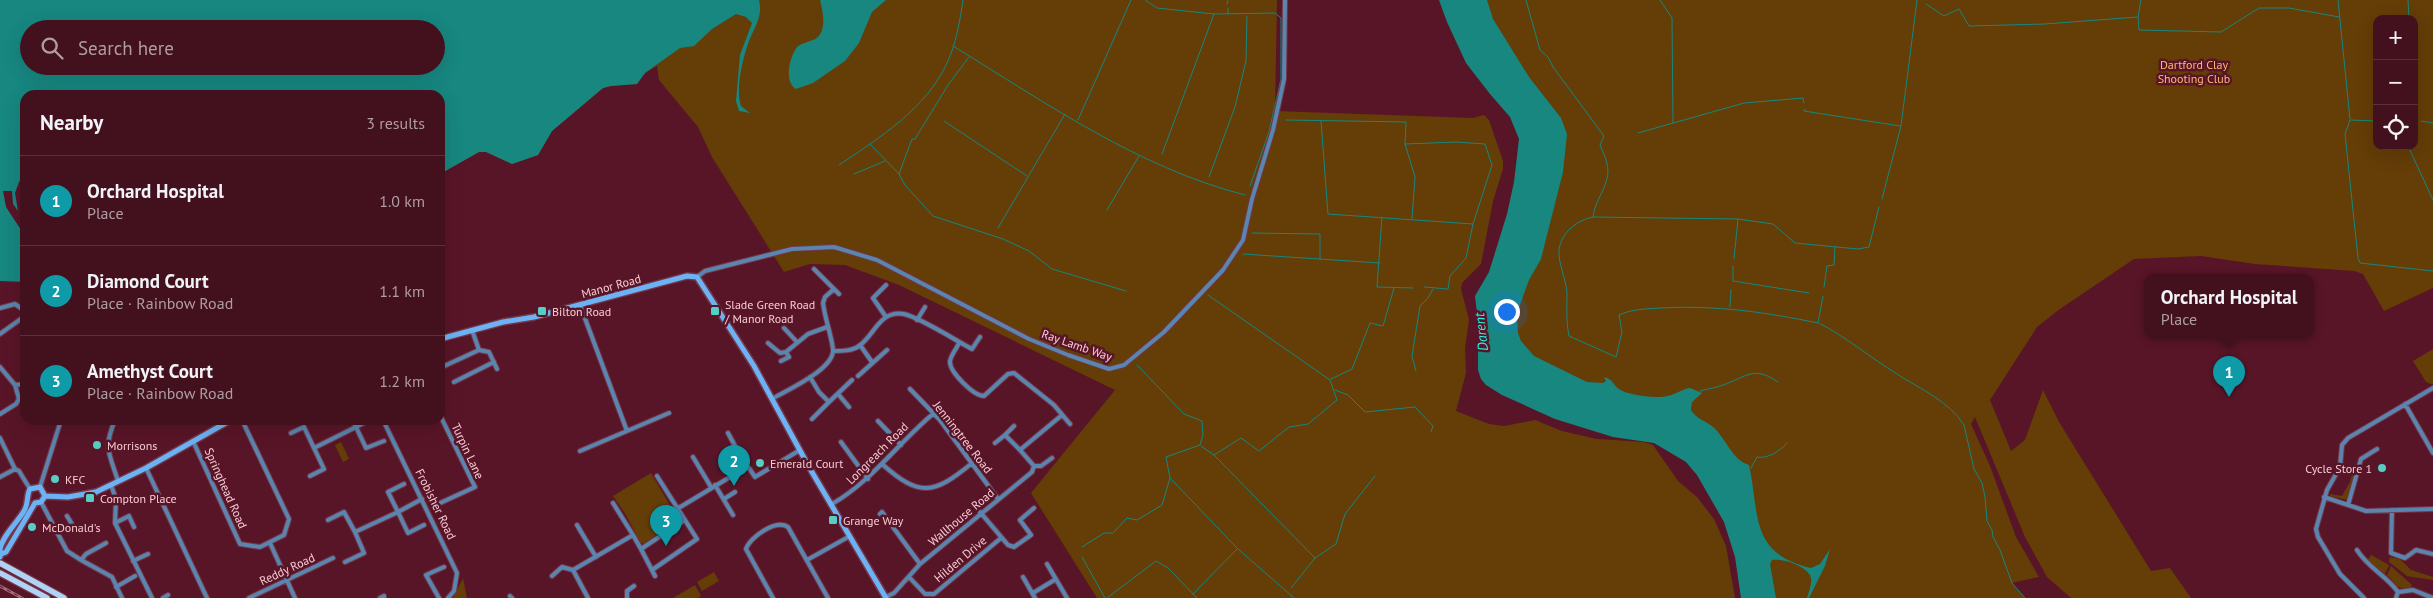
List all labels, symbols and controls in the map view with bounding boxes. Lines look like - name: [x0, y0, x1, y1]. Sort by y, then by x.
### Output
- map controls: [2373, 15, 2418, 150]
- button: +: [2373, 15, 2418, 60]
- search box: [20, 20, 445, 75]
- icon: search: [38, 34, 66, 62]
- text: Search here: [78, 36, 174, 60]
- park label: Dartford Clay Shooting Club: [2158, 57, 2230, 86]
- button: −: [2373, 60, 2418, 105]
- button: locate: [2373, 105, 2418, 150]
- text: Nearby: [40, 109, 103, 136]
- text: 3 results: [366, 113, 425, 133]
- text: Orchard Hospital: [87, 179, 224, 203]
- text: 1: [51, 191, 61, 211]
- text: 1.0 km: [379, 191, 425, 211]
- text: Place: [87, 203, 124, 223]
- text: Diamond Court: [87, 269, 209, 293]
- street label: Manor Road: [580, 271, 642, 301]
- popup: [2144, 274, 2314, 339]
- text: 2: [51, 281, 61, 301]
- text: 1.1 km: [379, 281, 425, 301]
- text: Orchard Hospital: [2161, 285, 2297, 309]
- text: Place · Rainbow Road: [87, 293, 233, 313]
- place label: Slade Green Road / Manor Road: [724, 297, 815, 326]
- your location: [1494, 299, 1520, 325]
- place label: Bilton Road: [552, 304, 611, 319]
- marker: Bilton Road: [536, 305, 548, 317]
- marker: Slade Green Road / Manor Road: [709, 305, 721, 317]
- text: Place: [2161, 309, 2197, 329]
- water label: Darent: [1470, 311, 1492, 352]
- street label: Ray Lamb Way: [1040, 326, 1115, 364]
- pin: 1: [2213, 356, 2245, 397]
- text: Amethyst Court: [87, 359, 213, 383]
- text: 3: [51, 371, 61, 391]
- text: 1.2 km: [379, 371, 425, 391]
- text: Place · Rainbow Road: [87, 383, 233, 403]
- street label: Jenningtree Road: [929, 397, 996, 476]
- street label: Longreach Road: [843, 419, 911, 487]
- street label: Turpin Lane: [449, 421, 487, 481]
- place label: Morrisons: [107, 438, 157, 453]
- marker: Morrisons: [91, 439, 103, 451]
- street label: Springhead Road: [201, 445, 251, 531]
- pin: 2: [718, 445, 750, 486]
- place label: Emerald Court: [770, 456, 843, 471]
- marker: Emerald Court: [754, 457, 766, 469]
- place label: Cycle Store 1: [2305, 461, 2372, 476]
- marker: Cycle Store 1: [2376, 462, 2388, 474]
- street label: Frobisher Road: [412, 466, 460, 542]
- place label: KFC: [65, 472, 86, 487]
- marker: KFC: [49, 473, 61, 485]
- street label: Wallhouse Road: [925, 485, 997, 549]
- place label: Compton Place: [100, 491, 177, 506]
- marker: Compton Place: [84, 492, 96, 504]
- pin: 3: [650, 505, 682, 546]
- place label: Grange Way: [843, 513, 904, 528]
- marker: Grange Way: [827, 514, 839, 526]
- place label: McDonald's: [42, 520, 101, 535]
- marker: McDonald's: [26, 521, 38, 533]
- street label: Hilden Drive: [931, 533, 989, 585]
- street label: Reddy Road: [257, 550, 317, 588]

